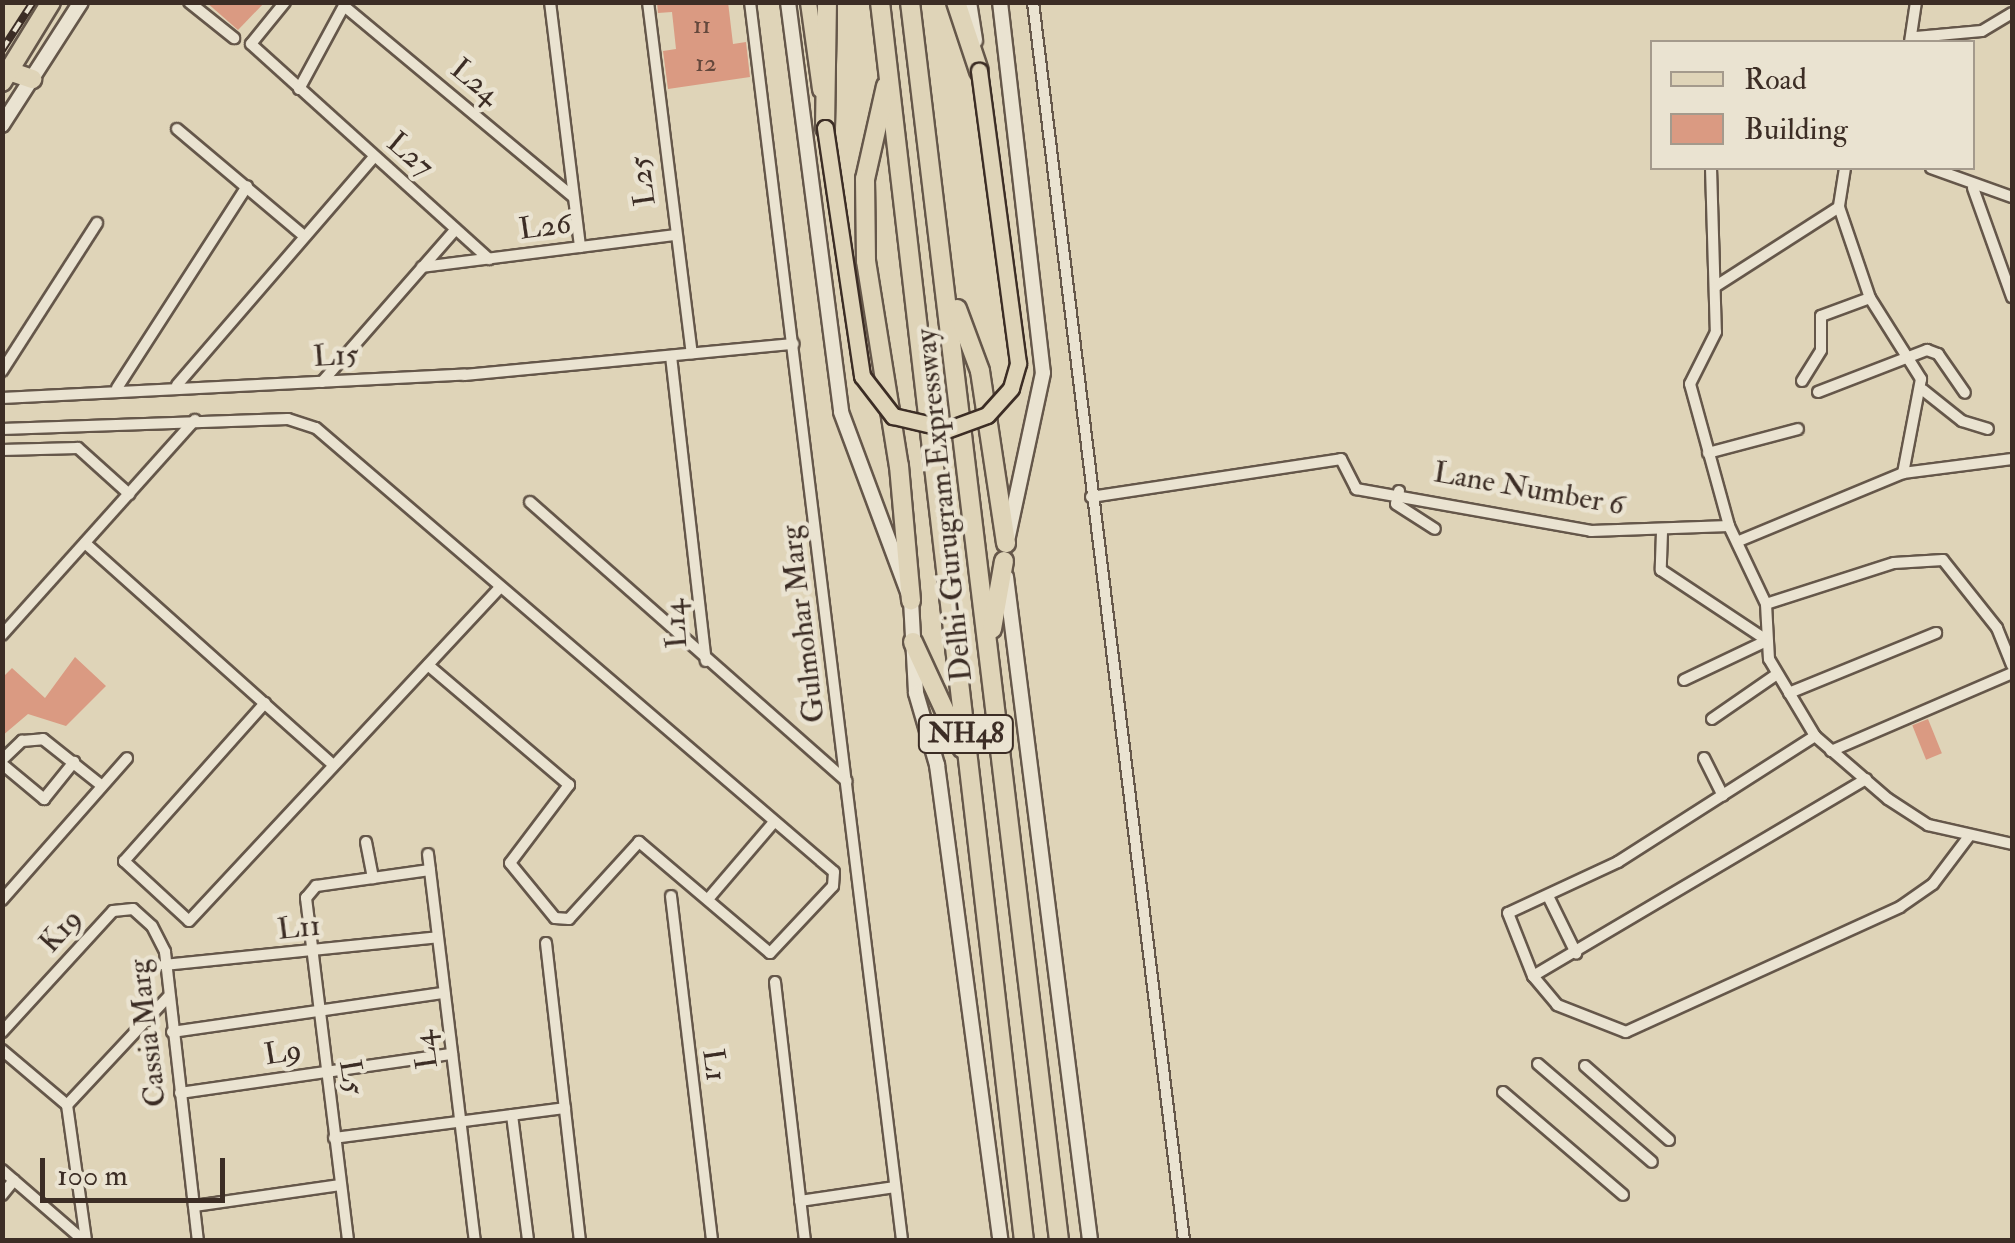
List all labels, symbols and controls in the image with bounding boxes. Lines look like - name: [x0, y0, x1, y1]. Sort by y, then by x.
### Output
- house number: 11: [693, 11, 711, 41]
- legend: [1650, 40, 1975, 170]
- house number: 12: [695, 49, 717, 79]
- street label: L24: [443, 51, 507, 113]
- text: Road: [1744, 61, 1807, 98]
- text: Building: [1744, 111, 1848, 148]
- street label: L27: [379, 125, 441, 185]
- street label: L25: [622, 154, 664, 208]
- street label: L26: [517, 206, 573, 248]
- street label: Delhi-Gurugram Expressway: [908, 327, 980, 683]
- street label: L15: [312, 337, 360, 375]
- street label: Lane Number 6: [1431, 455, 1627, 523]
- street label: Gulmohar Marg: [773, 523, 833, 725]
- street label: L14: [656, 598, 696, 650]
- road number: NH48: [916, 711, 1016, 757]
- street label: K19: [32, 902, 90, 960]
- street label: L11: [276, 908, 322, 948]
- street label: Cassia Marg: [121, 957, 175, 1109]
- street label: L4: [406, 1029, 446, 1071]
- street label: L9: [262, 1033, 304, 1073]
- street label: L1: [694, 1047, 734, 1083]
- street label: L5: [331, 1057, 371, 1097]
- scale bar: [45, 1138, 230, 1200]
- text: 100 m: [57, 1157, 128, 1194]

